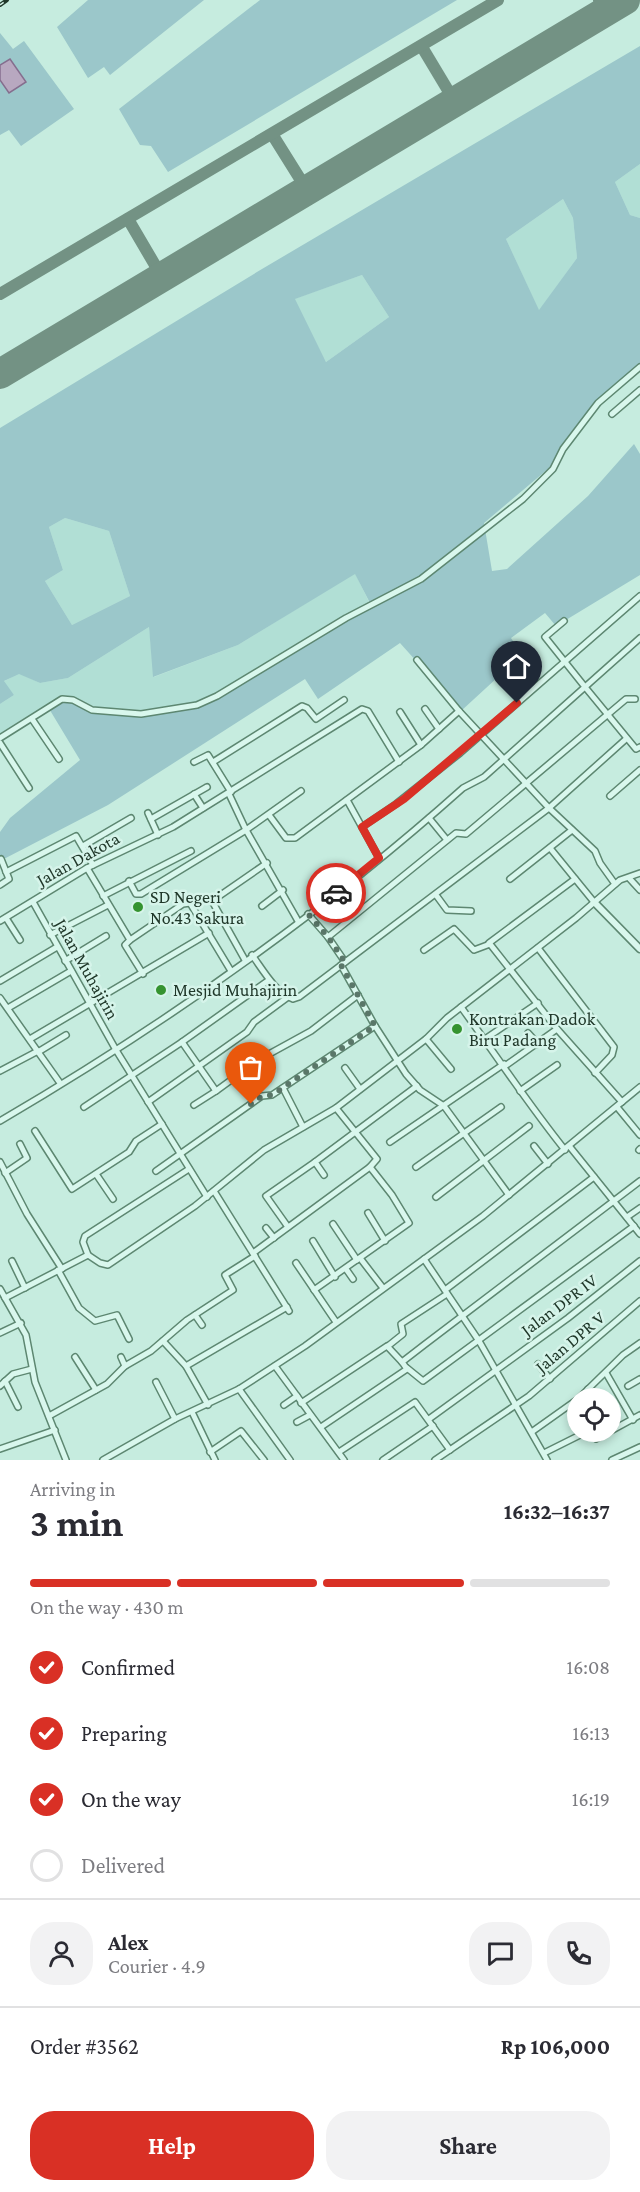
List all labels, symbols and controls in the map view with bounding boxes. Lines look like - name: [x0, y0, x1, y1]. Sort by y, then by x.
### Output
- pin: [491, 641, 542, 703]
- icon: home: [500, 650, 533, 683]
- street label: Jalan Dakota: [31, 828, 123, 891]
- courier: [306, 863, 366, 923]
- icon: car: [320, 877, 353, 910]
- place label: SD Negeri No.43 Sakura: [150, 887, 244, 928]
- marker: SD Negeri No.43 Sakura: [131, 900, 145, 914]
- street label: Jalan Muhajirin: [49, 913, 123, 1024]
- place label: Mesjid Muhajirin: [173, 980, 298, 1001]
- marker: Mesjid Muhajirin: [154, 983, 168, 997]
- place label: Kontrakan Dadok Biru Padang: [469, 1009, 596, 1050]
- marker: Kontrakan Dadok Biru Padang: [450, 1022, 464, 1036]
- pin: [225, 1042, 276, 1104]
- icon: bag: [234, 1051, 267, 1084]
- street label: Jalan DPR IV: [516, 1270, 601, 1341]
- street label: Jalan DPR V: [530, 1307, 609, 1378]
- map controls: [567, 1388, 621, 1442]
- button: locate: [567, 1388, 621, 1442]
- text: Arriving in: [30, 1478, 115, 1500]
- text: 16:32–16:37: [504, 1499, 610, 1524]
- text: 3 min: [30, 1501, 123, 1544]
- text: On the way · 430 m: [30, 1596, 184, 1618]
- icon: check: [30, 1651, 63, 1684]
- text: Confirmed: [81, 1655, 175, 1680]
- text: 16:08: [567, 1656, 610, 1678]
- icon: check: [30, 1717, 63, 1750]
- text: Preparing: [81, 1721, 167, 1746]
- text: 16:13: [573, 1722, 610, 1744]
- icon: check: [30, 1783, 63, 1816]
- text: On the way: [81, 1787, 181, 1812]
- text: 16:19: [572, 1788, 610, 1810]
- text: Delivered: [81, 1853, 165, 1878]
- button: person: [30, 1922, 93, 1985]
- button: chat: [469, 1922, 532, 1985]
- button: phone: [547, 1922, 610, 1985]
- text: Alex: [108, 1930, 149, 1955]
- text: Courier · 4.9: [108, 1955, 206, 1977]
- text: Order #3562: [30, 2034, 139, 2059]
- text: Rp 106,000: [501, 2034, 610, 2059]
- button: Help: [30, 2111, 314, 2180]
- button: Share: [326, 2111, 610, 2180]

